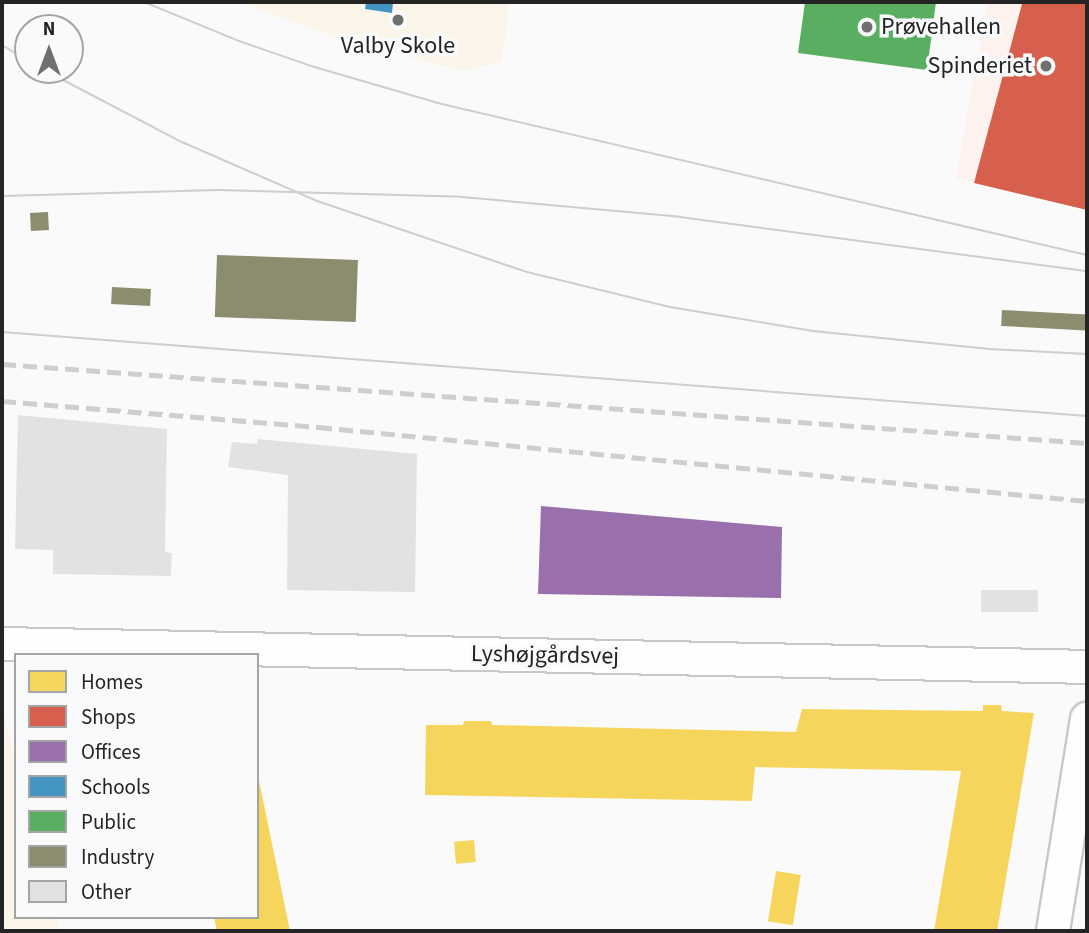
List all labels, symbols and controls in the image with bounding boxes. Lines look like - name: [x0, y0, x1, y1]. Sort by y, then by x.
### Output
- marker: Valby Skole: [390, 12, 406, 28]
- place label: Prøvehallen: [881, 13, 1001, 41]
- north arrow: [14, 14, 84, 84]
- text: N: [43, 16, 55, 43]
- marker: Prøvehallen: [859, 19, 875, 35]
- place label: Valby Skole: [341, 32, 455, 60]
- place label: Spinderiet: [928, 52, 1032, 80]
- marker: Spinderiet: [1038, 58, 1054, 74]
- street label: Lyshøjgårdsvej: [471, 639, 619, 671]
- legend: [14, 653, 259, 919]
- text: Homes: [81, 667, 143, 697]
- text: Shops: [81, 702, 135, 732]
- text: Offices: [81, 737, 141, 767]
- text: Schools: [81, 772, 150, 802]
- text: Public: [81, 807, 136, 837]
- text: Industry: [81, 842, 154, 872]
- text: Other: [81, 877, 131, 907]

